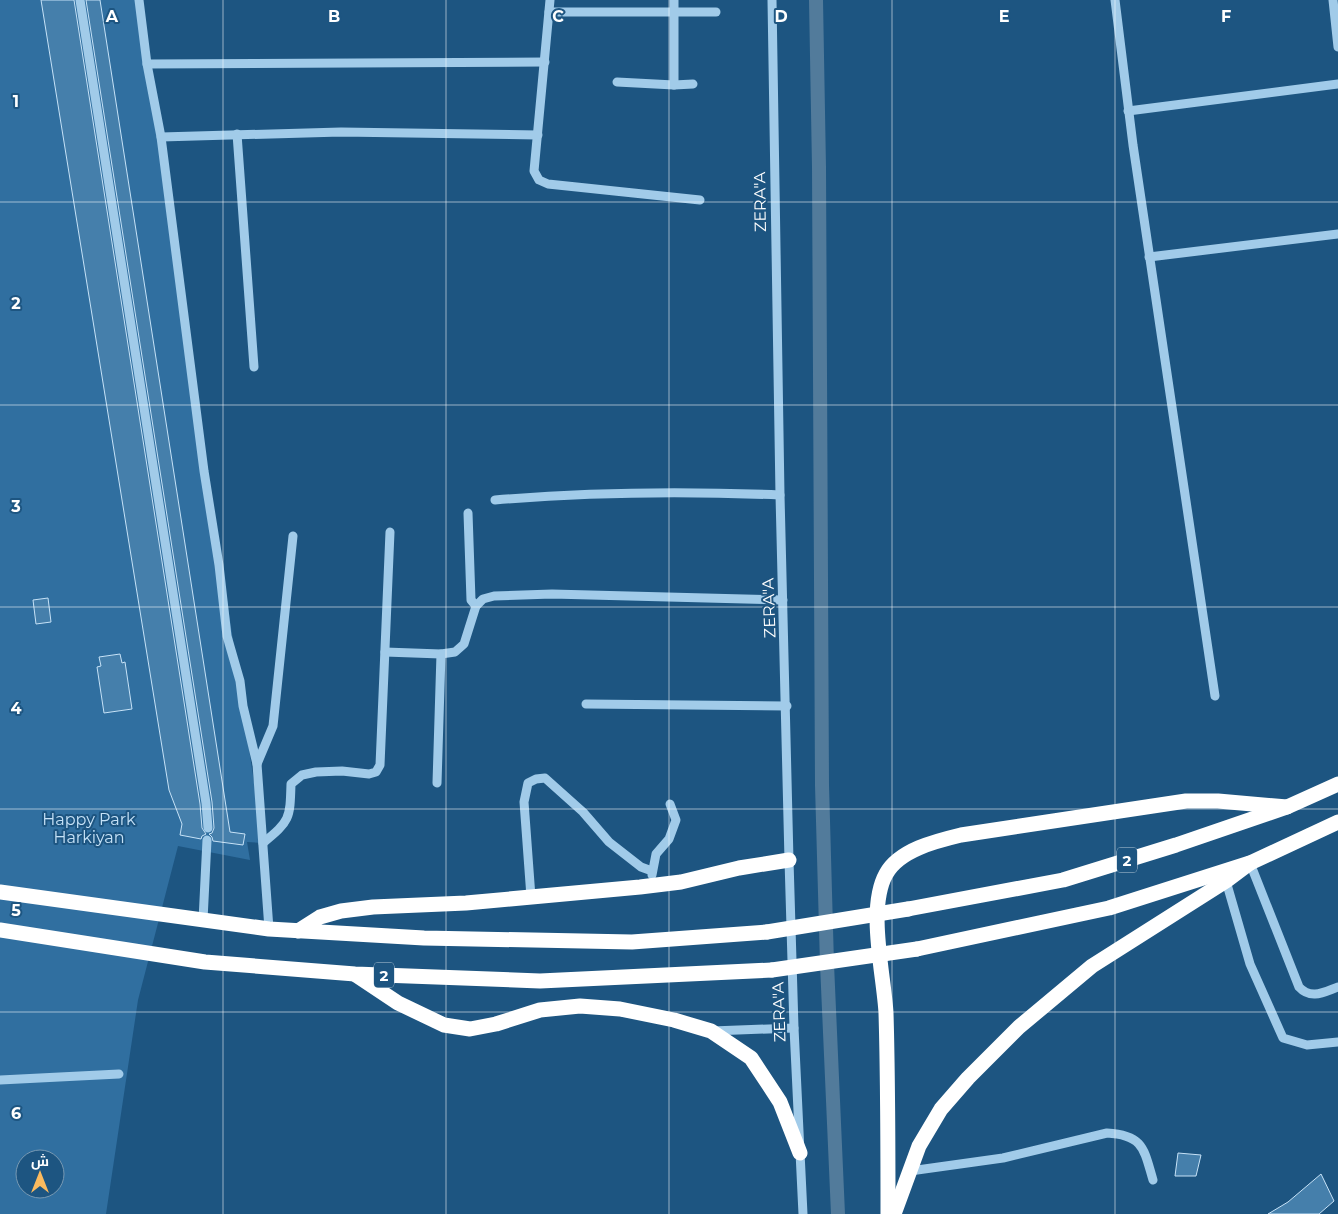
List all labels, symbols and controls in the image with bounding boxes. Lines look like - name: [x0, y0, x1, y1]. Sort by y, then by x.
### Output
- text: A: [105, 7, 119, 26]
- text: B: [328, 7, 340, 26]
- text: C: [552, 7, 564, 26]
- text: D: [774, 7, 788, 26]
- text: E: [999, 7, 1009, 26]
- text: F: [1221, 7, 1231, 26]
- text: 1: [13, 92, 19, 111]
- street label: ZERA"A: [750, 171, 770, 232]
- text: 2: [11, 294, 21, 313]
- text: 3: [10, 497, 21, 516]
- street label: ZERA"A: [758, 577, 780, 638]
- text: 4: [10, 699, 22, 718]
- park label: Happy Park Harkiyan: [42, 810, 136, 847]
- road number: 2: [1117, 848, 1137, 872]
- text: 5: [11, 901, 21, 920]
- road number: 2: [374, 962, 394, 988]
- street label: ZERA"A: [768, 981, 790, 1042]
- text: 6: [11, 1104, 21, 1123]
- north arrow: [15, 1149, 65, 1199]
- text: ش: [31, 1152, 49, 1170]

